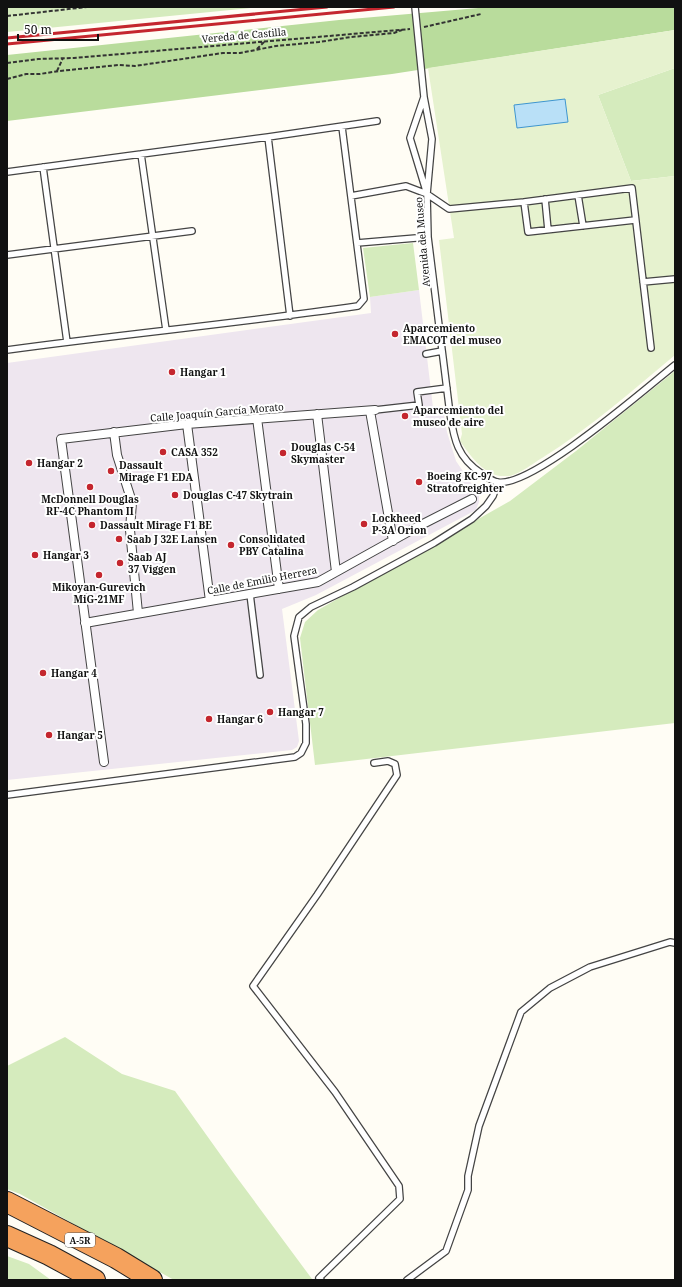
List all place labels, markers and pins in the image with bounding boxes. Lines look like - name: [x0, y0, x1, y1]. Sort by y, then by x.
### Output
- place label: Aparcemiento EMACOT del museo: [403, 321, 501, 347]
- marker: Aparcemiento EMACOT del museo: [390, 329, 400, 339]
- place label: Hangar 1: [180, 365, 226, 379]
- marker: Hangar 1: [167, 367, 177, 377]
- place label: Aparcemiento del museo de aire: [413, 403, 504, 429]
- marker: Aparcemiento del museo de aire: [400, 411, 410, 421]
- place label: Douglas C-54 Skymaster: [291, 440, 355, 466]
- place label: CASA 352: [171, 445, 218, 459]
- marker: CASA 352: [158, 447, 168, 457]
- marker: Douglas C-54 Skymaster: [278, 448, 288, 458]
- place label: Hangar 2: [37, 456, 83, 470]
- marker: Hangar 2: [24, 458, 34, 468]
- place label: Dassault Mirage F1 EDA: [119, 458, 193, 484]
- marker: Dassault Mirage F1 EDA: [106, 466, 116, 476]
- place label: Boeing KC-97 Stratofreighter: [427, 469, 505, 495]
- marker: Boeing KC-97 Stratofreighter: [414, 477, 424, 487]
- marker: McDonnell Douglas RF-4C Phantom II: [85, 482, 95, 492]
- place label: Douglas C-47 Skytrain: [183, 488, 293, 502]
- marker: Douglas C-47 Skytrain: [170, 490, 180, 500]
- place label: McDonnell Douglas RF-4C Phantom II: [41, 492, 139, 518]
- place label: Lockheed P-3A Orion: [372, 511, 427, 537]
- place label: Dassault Mirage F1 BE: [100, 518, 212, 532]
- marker: Lockheed P-3A Orion: [359, 519, 369, 529]
- marker: Dassault Mirage F1 BE: [87, 520, 97, 530]
- place label: Saab J 32E Lansen: [127, 532, 218, 546]
- place label: Consolidated PBY Catalina: [239, 532, 306, 558]
- marker: Saab J 32E Lansen: [114, 534, 124, 544]
- marker: Consolidated PBY Catalina: [226, 540, 236, 550]
- place label: Hangar 3: [43, 548, 89, 562]
- marker: Hangar 3: [30, 550, 40, 560]
- place label: Saab AJ 37 Viggen: [128, 550, 176, 576]
- marker: Saab AJ 37 Viggen: [115, 558, 125, 568]
- marker: Mikoyan-Gurevich MiG-21MF: [94, 570, 104, 580]
- place label: Mikoyan-Gurevich MiG-21MF: [52, 580, 146, 606]
- place label: Hangar 4: [51, 666, 97, 680]
- marker: Hangar 4: [38, 668, 48, 678]
- place label: Hangar 7: [278, 705, 324, 719]
- marker: Hangar 7: [265, 707, 275, 717]
- place label: Hangar 6: [217, 712, 263, 726]
- marker: Hangar 6: [204, 714, 214, 724]
- place label: Hangar 5: [57, 728, 103, 742]
- marker: Hangar 5: [44, 730, 54, 740]

